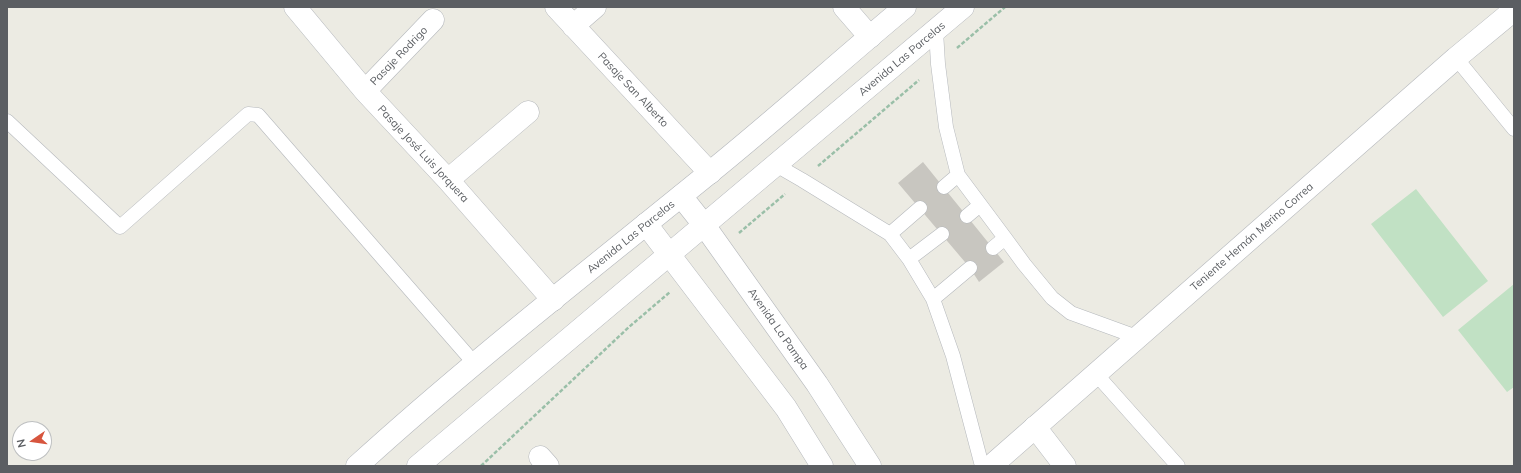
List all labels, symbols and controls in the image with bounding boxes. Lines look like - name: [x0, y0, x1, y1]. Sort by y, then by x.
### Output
- street label: Avenida Las Parcelas: [856, 19, 948, 99]
- street label: Pasaje Rodrigo: [368, 24, 430, 88]
- street label: Pasaje San Alberto: [595, 50, 671, 130]
- street label: Pasaje José Luis Jorquera: [375, 103, 471, 205]
- street label: Teniente Hernán Merino Correa: [1188, 180, 1316, 294]
- street label: Avenida Las Parcelas: [584, 198, 678, 276]
- street label: Avenida La Pampa: [745, 286, 811, 372]
- north arrow: [12, 421, 52, 461]
- text: N: [14, 438, 29, 449]

